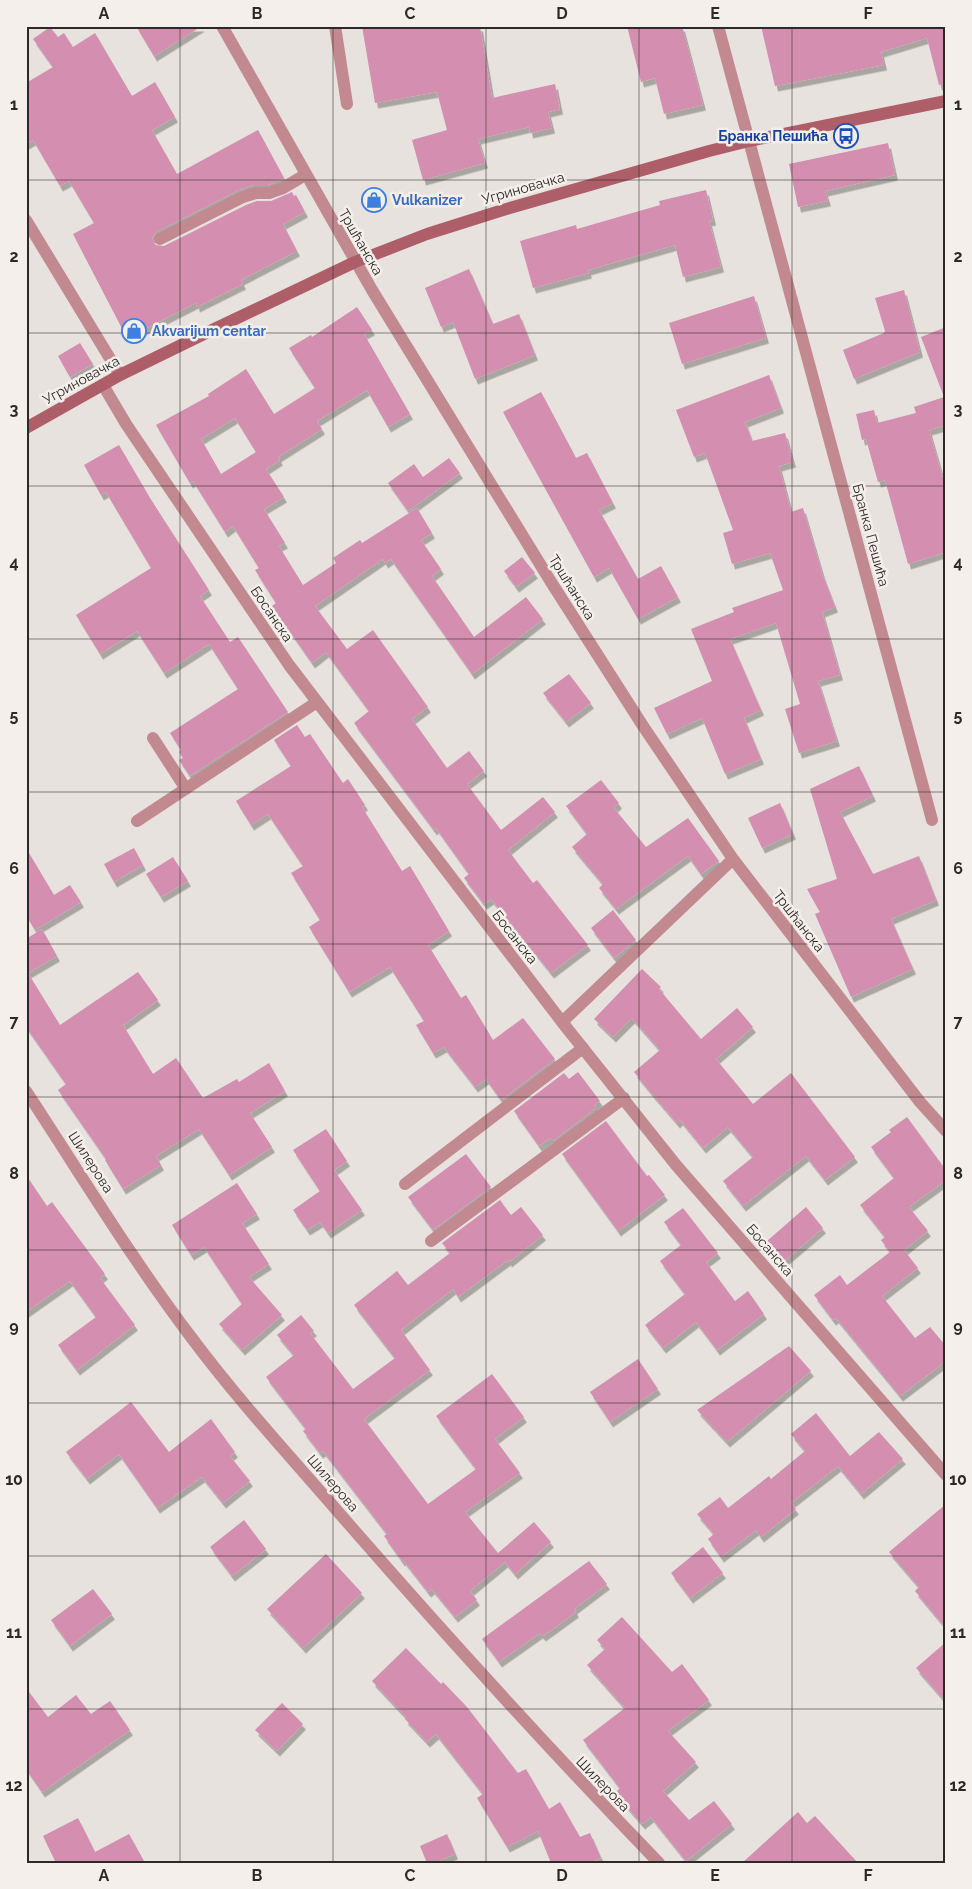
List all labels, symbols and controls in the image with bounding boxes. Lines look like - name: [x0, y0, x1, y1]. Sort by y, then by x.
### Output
- text: A: [99, 4, 110, 23]
- text: B: [252, 4, 263, 23]
- text: C: [405, 4, 416, 23]
- text: D: [556, 4, 568, 23]
- text: E: [710, 4, 720, 23]
- text: F: [863, 4, 873, 23]
- text: 1: [10, 95, 18, 114]
- text: 1: [954, 95, 962, 114]
- bus stop icon: Бранка Пешића: [833, 123, 859, 149]
- place label: Бранка Пешића: [718, 128, 828, 144]
- street label: Угриновачка: [480, 169, 566, 207]
- shop icon: Vulkanizer: [361, 187, 387, 213]
- place label: Vulkanizer: [392, 192, 463, 208]
- street label: Тршћанска: [336, 206, 386, 278]
- text: 2: [9, 247, 19, 266]
- text: 2: [953, 247, 963, 266]
- shop icon: Akvarijum centar: [121, 318, 147, 344]
- place label: Akvarijum centar: [152, 323, 266, 339]
- street label: Угриновачка: [40, 352, 122, 408]
- text: 3: [10, 400, 19, 419]
- text: 3: [954, 400, 963, 419]
- street label: Бранка Пешића: [850, 482, 892, 588]
- street label: Тршћанска: [546, 552, 598, 622]
- text: 4: [9, 553, 19, 572]
- text: 4: [953, 553, 963, 572]
- street label: Босанска: [248, 583, 296, 645]
- text: 5: [10, 706, 19, 725]
- text: 5: [954, 706, 963, 725]
- text: 6: [9, 859, 19, 878]
- text: 6: [953, 859, 963, 878]
- street label: Тршћанска: [770, 887, 828, 955]
- street label: Босанска: [489, 907, 541, 967]
- text: 7: [10, 1012, 19, 1031]
- text: 7: [954, 1012, 963, 1031]
- street label: Шилерова: [65, 1128, 117, 1196]
- text: 8: [9, 1164, 19, 1183]
- text: 8: [953, 1164, 963, 1183]
- street label: Босанска: [743, 1221, 797, 1279]
- text: 9: [9, 1317, 19, 1336]
- text: 9: [953, 1317, 963, 1336]
- street label: Шилерова: [304, 1451, 362, 1515]
- text: 10: [5, 1470, 23, 1489]
- text: 10: [949, 1470, 967, 1489]
- text: 11: [6, 1623, 22, 1642]
- text: 11: [950, 1623, 966, 1642]
- street label: Шилерова: [573, 1753, 633, 1815]
- text: 12: [6, 1776, 22, 1795]
- text: 12: [950, 1776, 966, 1795]
- text: A: [99, 1866, 110, 1885]
- text: B: [252, 1866, 263, 1885]
- text: C: [405, 1866, 416, 1885]
- text: D: [556, 1866, 568, 1885]
- text: E: [710, 1866, 720, 1885]
- text: F: [863, 1866, 873, 1885]

